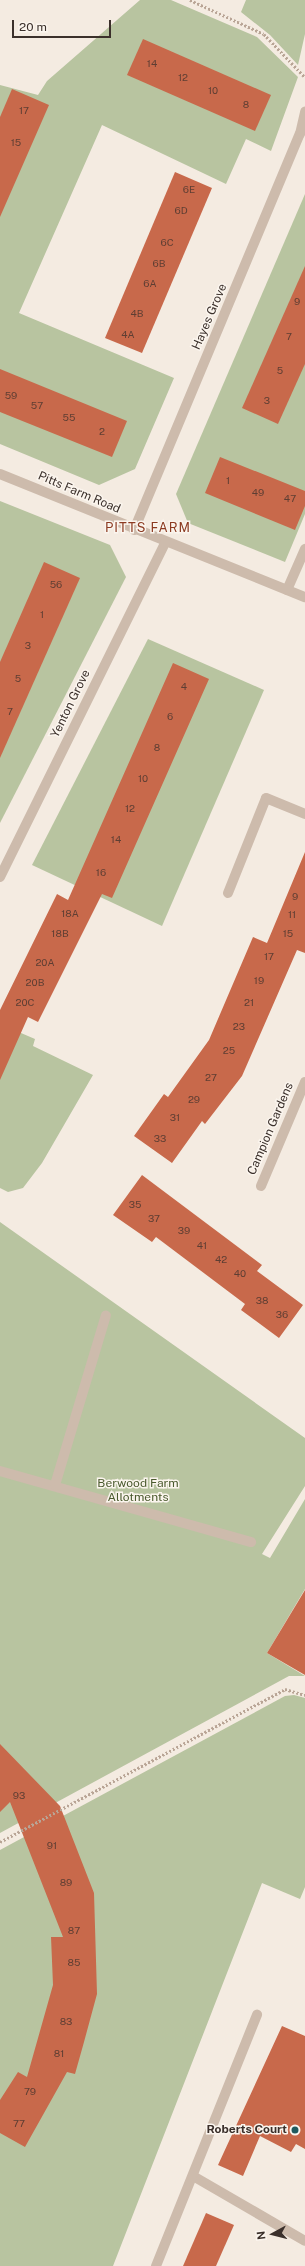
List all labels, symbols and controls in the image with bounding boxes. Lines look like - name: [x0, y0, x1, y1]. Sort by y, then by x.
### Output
- scale bar: [14, 12, 113, 38]
- text: 20 m: [19, 20, 47, 34]
- house number: 14: [147, 58, 157, 70]
- house number: 12: [178, 72, 188, 84]
- house number: 10: [208, 85, 218, 97]
- house number: 8: [243, 99, 249, 111]
- house number: 17: [19, 105, 29, 117]
- house number: 15: [11, 137, 21, 149]
- house number: 6E: [183, 184, 195, 196]
- house number: 6D: [174, 205, 188, 217]
- house number: 6C: [160, 237, 174, 249]
- house number: 6B: [153, 258, 165, 270]
- house number: 6A: [143, 278, 157, 290]
- street label: Hayes Grove: [190, 282, 230, 352]
- house number: 9: [294, 296, 300, 308]
- house number: 4B: [131, 308, 143, 320]
- house number: 4A: [121, 329, 135, 341]
- house number: 7: [286, 331, 292, 343]
- house number: 5: [277, 365, 283, 377]
- house number: 59: [5, 390, 17, 402]
- house number: 3: [264, 395, 270, 407]
- house number: 57: [31, 400, 43, 412]
- house number: 55: [63, 412, 75, 424]
- house number: 2: [99, 426, 105, 438]
- street label: Pitts Farm Road: [36, 469, 122, 517]
- house number: 1: [226, 475, 230, 487]
- house number: 49: [252, 487, 264, 499]
- house number: 47: [284, 493, 296, 505]
- district label: PITTS FARM: [105, 520, 191, 536]
- house number: 56: [50, 579, 62, 591]
- house number: 1: [40, 609, 44, 621]
- house number: 3: [25, 640, 31, 652]
- street label: Yenton Grove: [48, 668, 94, 740]
- house number: 5: [15, 673, 21, 685]
- house number: 4: [181, 681, 187, 693]
- house number: 7: [7, 706, 13, 718]
- house number: 6: [167, 711, 173, 723]
- house number: 8: [154, 742, 160, 754]
- house number: 10: [138, 773, 148, 785]
- house number: 12: [125, 803, 135, 815]
- house number: 14: [111, 834, 121, 846]
- house number: 16: [96, 867, 106, 879]
- house number: 9: [292, 891, 298, 903]
- house number: 18A: [61, 908, 79, 920]
- house number: 11: [288, 909, 296, 921]
- house number: 18B: [51, 928, 69, 940]
- house number: 15: [283, 928, 293, 940]
- house number: 17: [264, 951, 274, 963]
- house number: 20A: [35, 957, 55, 969]
- house number: 19: [254, 975, 264, 987]
- house number: 20B: [26, 977, 44, 989]
- house number: 20C: [16, 997, 34, 1009]
- house number: 21: [244, 997, 254, 1009]
- house number: 23: [233, 1021, 245, 1033]
- house number: 25: [223, 1045, 235, 1057]
- house number: 27: [205, 1072, 217, 1084]
- street label: Campion Gardens: [245, 1081, 297, 1177]
- house number: 29: [188, 1094, 200, 1106]
- house number: 31: [170, 1112, 180, 1124]
- house number: 33: [154, 1133, 166, 1145]
- house number: 35: [129, 1199, 141, 1211]
- house number: 37: [148, 1213, 160, 1225]
- house number: 39: [178, 1225, 190, 1237]
- house number: 41: [197, 1240, 207, 1252]
- house number: 42: [215, 1254, 227, 1266]
- house number: 40: [234, 1268, 246, 1280]
- house number: 38: [256, 1295, 268, 1307]
- house number: 36: [276, 1309, 288, 1321]
- park label: Berwood Farm Allotments: [97, 1477, 179, 1505]
- house number: 93: [13, 1790, 25, 1802]
- house number: 91: [47, 1840, 57, 1852]
- house number: 89: [60, 1877, 72, 1889]
- house number: 87: [68, 1925, 80, 1937]
- house number: 85: [68, 1957, 80, 1969]
- house number: 83: [60, 2016, 72, 2028]
- house number: 81: [54, 2048, 64, 2060]
- house number: 79: [24, 2086, 36, 2098]
- house number: 77: [13, 2118, 25, 2130]
- place label: Roberts Court: [206, 2123, 287, 2137]
- marker: Roberts Court: [290, 2125, 300, 2135]
- north arrow: [253, 2214, 293, 2254]
- text: N: [255, 2230, 268, 2240]

